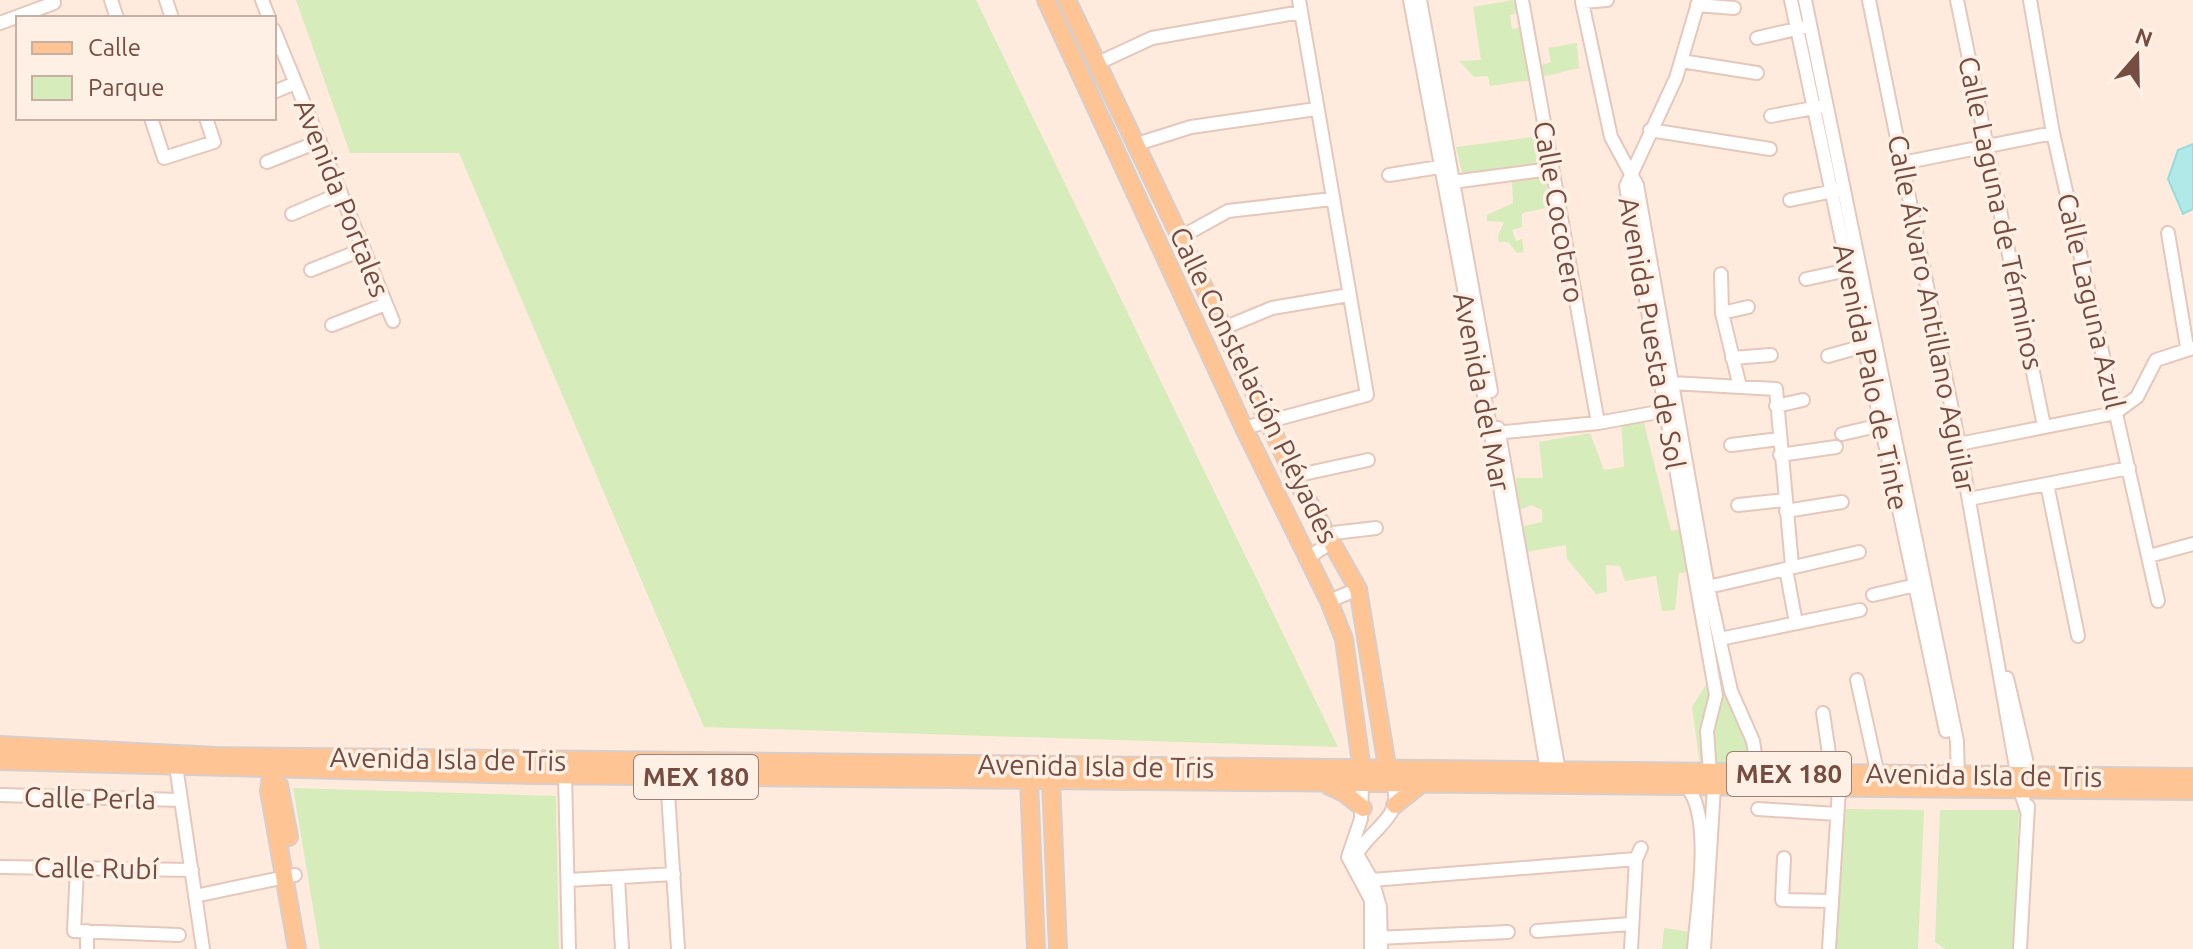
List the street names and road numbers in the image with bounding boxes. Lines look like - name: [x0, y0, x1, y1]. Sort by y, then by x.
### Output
- street label: Calle Laguna de Términos: [1953, 53, 2050, 372]
- street label: Avenida Portales: [289, 94, 396, 301]
- street label: Calle Cocotero: [1528, 118, 1591, 305]
- street label: Calle Álvaro Antillano Aguilar: [1883, 132, 1984, 496]
- street label: Calle Laguna Azul: [2052, 190, 2131, 412]
- street label: Avenida Puesta de Sol: [1613, 195, 1692, 471]
- street label: Calle Constelación Pléyades: [1164, 222, 1345, 548]
- street label: Avenida Palo de Tinte: [1828, 241, 1915, 513]
- street label: Avenida del Mar: [1448, 290, 1517, 494]
- street label: Avenida Isla de Tris: [329, 741, 567, 776]
- street label: Avenida Isla de Tris: [977, 748, 1215, 783]
- road number: MEX 180: [1727, 752, 1851, 796]
- road number: MEX 180: [634, 755, 758, 799]
- street label: Avenida Isla de Tris: [1865, 757, 2103, 792]
- street label: Calle Perla: [24, 781, 156, 814]
- street label: Calle Rubí: [33, 851, 160, 884]

